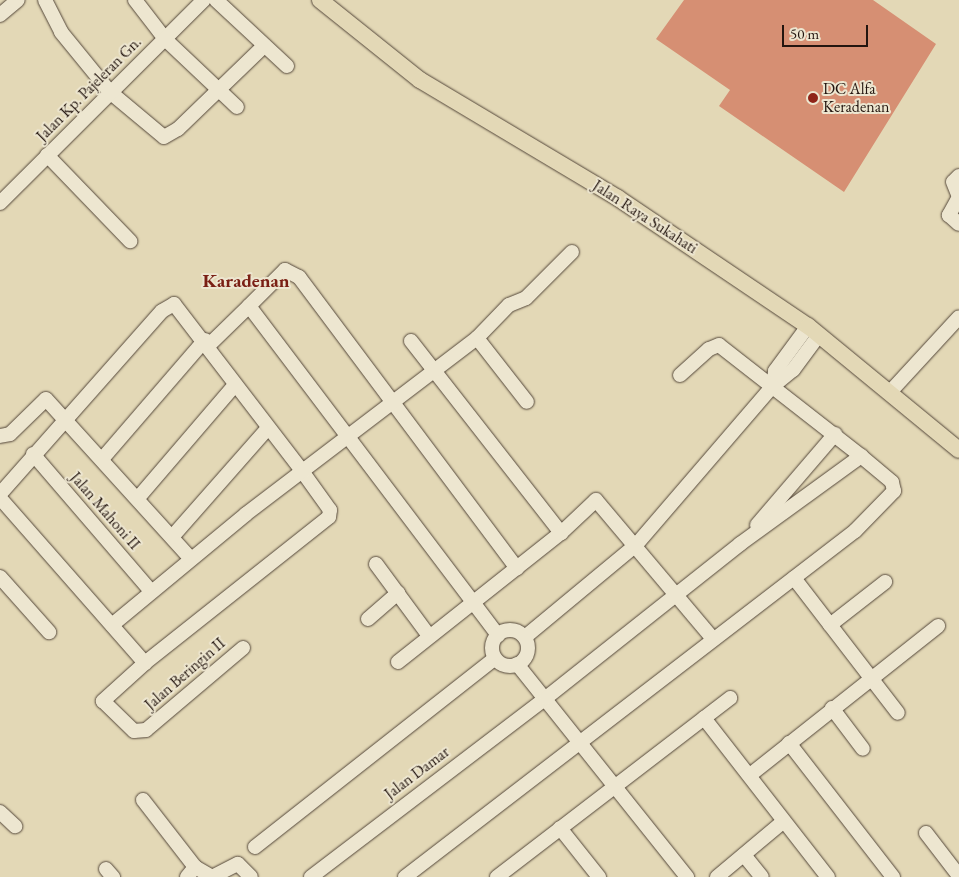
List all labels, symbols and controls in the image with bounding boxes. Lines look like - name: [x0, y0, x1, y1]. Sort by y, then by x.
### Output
- scale bar: [784, 15, 870, 47]
- text: 50 m: [790, 24, 819, 43]
- street label: Jalan Kp. Pajeleran Gn.: [32, 32, 146, 146]
- place label: DC Alfa Keradenan: [823, 79, 889, 117]
- marker: DC Alfa Keradenan: [807, 92, 819, 104]
- street label: Jalan Raya Sukahati: [589, 176, 701, 258]
- district label: Karadenan: [203, 270, 289, 292]
- street label: Jalan Mahoni II: [66, 468, 144, 554]
- street label: Jalan Beringin II: [141, 634, 229, 714]
- street label: Jalan Damar: [381, 742, 453, 804]

